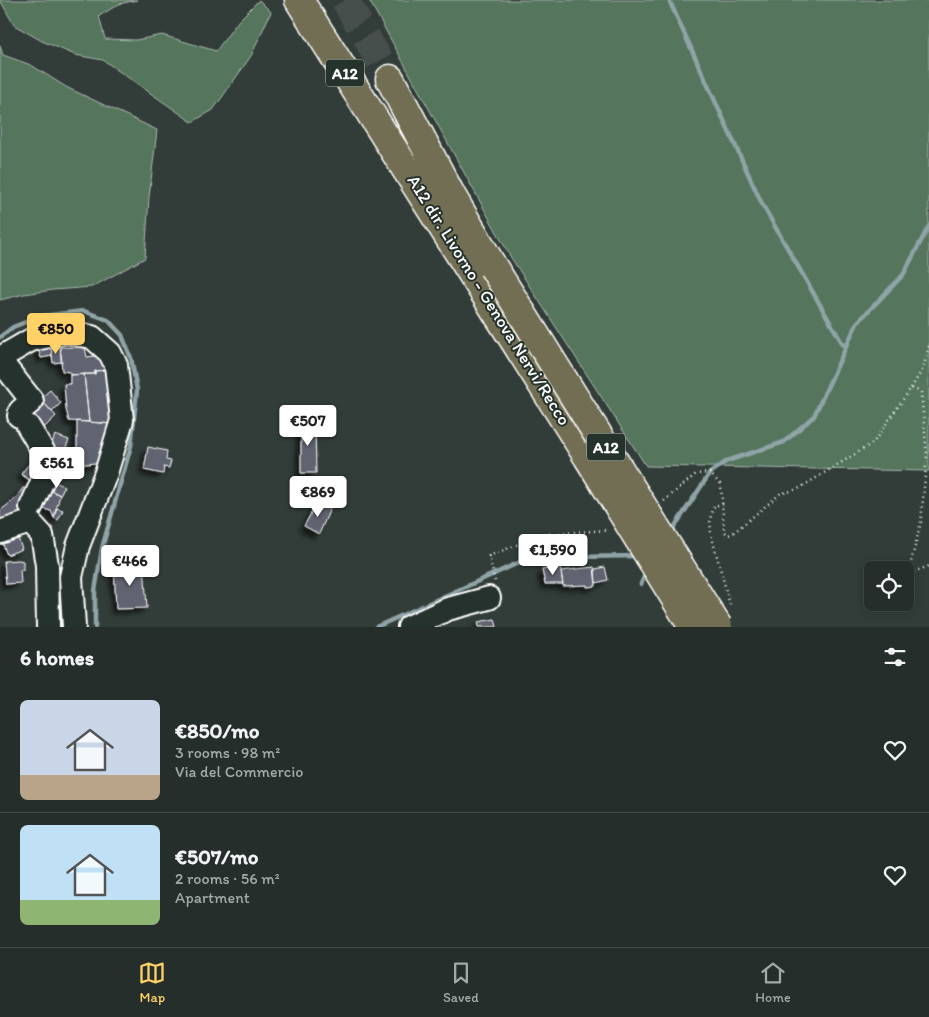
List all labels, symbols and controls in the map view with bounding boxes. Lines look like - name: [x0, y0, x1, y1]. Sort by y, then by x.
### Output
- road number: A12: [326, 59, 364, 86]
- street label: A12 dir. Livorno - Genova Nervi/Recco: [403, 171, 575, 429]
- pin: €850: [26, 312, 86, 355]
- text: €850: [38, 319, 74, 338]
- pin: €507: [278, 404, 338, 447]
- text: €507: [290, 411, 326, 430]
- road number: A12: [587, 434, 625, 461]
- pin: €561: [27, 446, 87, 489]
- text: €561: [40, 453, 74, 472]
- pin: €869: [288, 476, 348, 518]
- text: €869: [301, 482, 335, 501]
- pin: €1,590: [512, 534, 594, 576]
- text: €1,590: [530, 540, 576, 559]
- pin: €466: [100, 544, 160, 587]
- text: €466: [112, 551, 148, 570]
- map controls: [864, 561, 914, 611]
- button: locate: [864, 561, 914, 611]
- icon: filters: [881, 643, 909, 671]
- text: 6 homes: [20, 645, 94, 670]
- text: €850/mo: [175, 718, 260, 743]
- icon: home: [60, 720, 120, 780]
- icon: heart: [881, 736, 909, 764]
- text: 3 rooms · 98 m²: [175, 743, 280, 762]
- text: Via del Commercio: [175, 762, 303, 781]
- text: €507/mo: [175, 844, 259, 869]
- icon: home: [60, 845, 120, 905]
- icon: heart: [881, 861, 909, 889]
- text: 2 rooms · 56 m²: [175, 869, 280, 888]
- text: Apartment: [175, 888, 250, 907]
- tab: Map: [138, 959, 166, 1006]
- tab: Saved: [443, 959, 479, 1006]
- tab: Home: [755, 959, 791, 1006]

